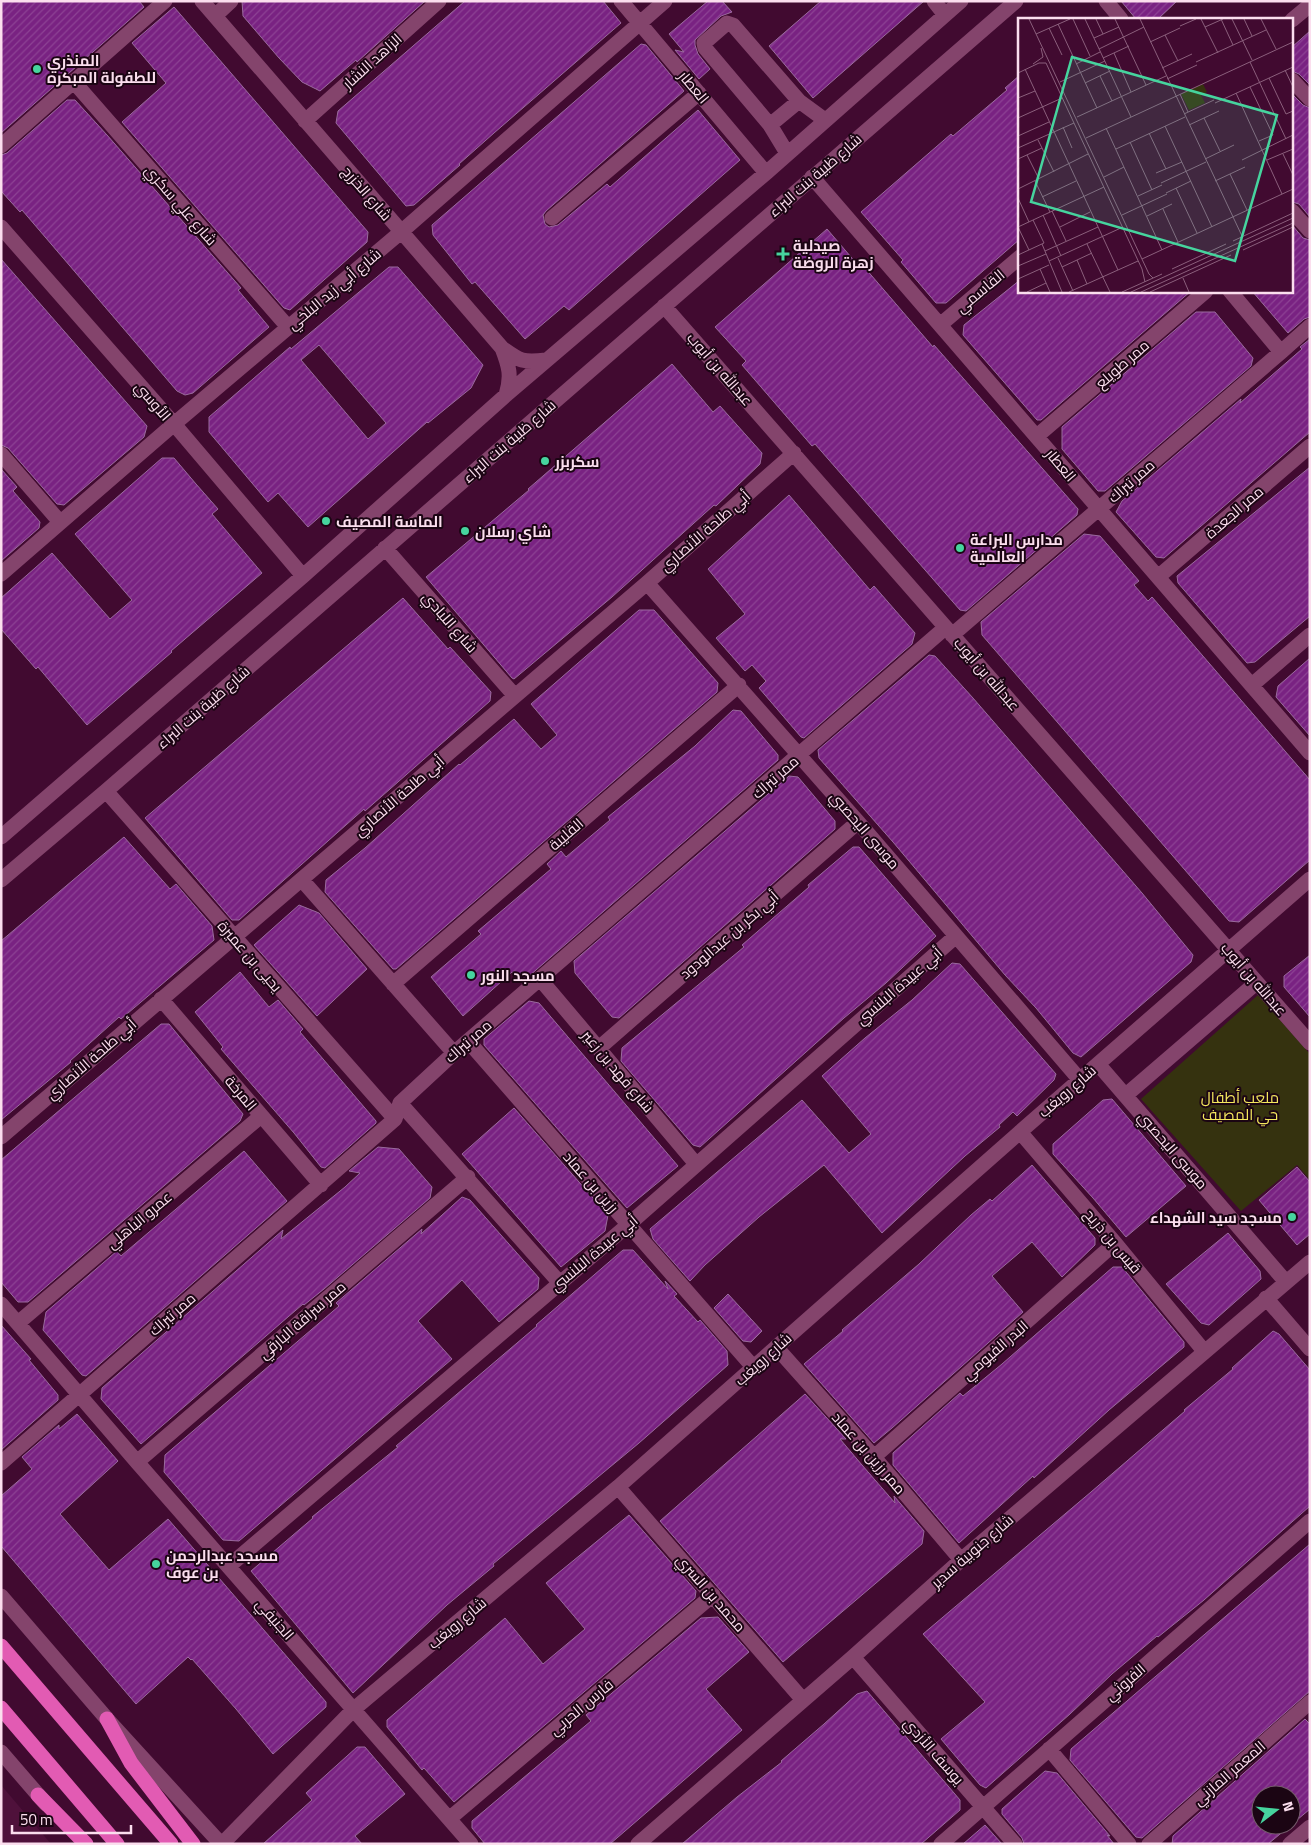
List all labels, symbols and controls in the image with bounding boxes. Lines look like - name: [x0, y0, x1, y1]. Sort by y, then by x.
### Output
- inset map: [1018, 18, 1294, 292]
- street label: الزاهد النشار: [336, 28, 407, 95]
- place label: المنذري للطفولة المبكره: [47, 49, 156, 89]
- marker: المنذري للطفولة المبكره: [31, 63, 43, 75]
- street label: العطار: [673, 65, 715, 109]
- street label: شارع ظبية بنت البراء: [763, 128, 867, 222]
- street label: شارع علي سكري: [139, 160, 223, 251]
- street label: شارع الخزرج: [336, 160, 398, 226]
- place label: صيدلية زهرة الروضة: [793, 234, 874, 274]
- street label: شارع أبي زيد البلخي: [282, 243, 387, 336]
- marker: صيدلية زهرة الروضة: [777, 248, 789, 260]
- street label: القاسمي: [950, 264, 1010, 319]
- street label: عبدالله بن أيوب: [682, 327, 758, 411]
- street label: ممر طويلع: [1090, 334, 1154, 394]
- street label: الأوسي: [128, 376, 177, 427]
- street label: شارع ظبية بنت البراء: [457, 394, 561, 488]
- street label: العطار: [1040, 443, 1082, 487]
- place label: سكربزر: [554, 450, 599, 473]
- street label: ممر تبراك: [1102, 454, 1160, 508]
- marker: سكربزر: [539, 455, 551, 467]
- street label: ممر الجعدة: [1200, 480, 1268, 544]
- street label: أبي طلحة الأنصاري: [655, 485, 756, 578]
- place label: الماسة المصيف: [336, 510, 443, 533]
- marker: الماسة المصيف: [320, 515, 332, 527]
- place label: شاي رسلان: [475, 520, 551, 544]
- marker: شاي رسلان: [459, 525, 471, 537]
- place label: مدارس البراعة العالمية: [970, 528, 1063, 568]
- marker: مدارس البراعة العالمية: [954, 542, 966, 554]
- street label: شارع اللبادي: [416, 586, 483, 658]
- street label: عبدالله بن أيوب: [949, 632, 1025, 716]
- street label: شارع ظبية بنت البراء: [151, 660, 255, 754]
- street label: أبي طلحة الأنصاري: [349, 750, 450, 843]
- street label: ممر تبراك: [746, 750, 804, 804]
- street label: موسى اليحصبي: [824, 786, 905, 875]
- street label: القليبة: [543, 812, 589, 856]
- street label: أبي بكر بن عبدالودود: [674, 885, 784, 985]
- street label: يحيى بن عميرة: [212, 915, 288, 997]
- street label: عبدالله بن أيوب: [1216, 937, 1292, 1021]
- street label: أبي عبيدة البلنسي: [850, 942, 948, 1031]
- place label: مسجد النور: [480, 964, 555, 987]
- marker: مسجد النور: [465, 969, 477, 981]
- street label: أبي طلحة الأنصاري: [41, 1013, 142, 1106]
- street label: ممر تبراك: [439, 1014, 497, 1068]
- street label: شارع فهد بن زعير: [576, 1024, 660, 1118]
- street label: شارع رويغب: [1033, 1059, 1101, 1123]
- street label: المرخة: [219, 1070, 263, 1116]
- park label: ملعب أطفال حي المصيف: [1201, 1086, 1279, 1127]
- street label: موسى اليحصبي: [1132, 1106, 1213, 1195]
- street label: رزين بن عماد: [558, 1146, 624, 1218]
- street label: عمرو الباهلي: [101, 1186, 178, 1255]
- street label: قيس بن ذريح: [1079, 1203, 1147, 1279]
- place label: مسجد سيد الشهداء: [1150, 1206, 1282, 1229]
- street label: أبي عبيدة البلنسي: [545, 1209, 644, 1298]
- marker: مسجد سيد الشهداء: [1286, 1211, 1298, 1223]
- street label: ممر سراقة البارقي: [253, 1275, 352, 1365]
- street label: ممر تبراك: [143, 1287, 201, 1341]
- street label: البدر الفيومي: [957, 1315, 1034, 1386]
- street label: شارع رويغب: [729, 1327, 797, 1391]
- street label: ممر رزين بن عماد: [827, 1407, 911, 1499]
- street label: شارع جنوبية سدير: [925, 1509, 1018, 1594]
- place label: مسجد عبدالرحمن بن عوف: [166, 1544, 278, 1584]
- street label: محمد بن السري: [670, 1549, 751, 1638]
- marker: مسجد عبدالرحمن بن عوف: [150, 1558, 162, 1570]
- street label: شارع رويغب: [423, 1592, 491, 1654]
- street label: الجنيفي: [250, 1593, 300, 1646]
- street label: الفروثي: [1099, 1658, 1151, 1707]
- street label: فارس الحربي: [544, 1673, 619, 1742]
- street label: يوسف الأزدي: [897, 1712, 970, 1790]
- street label: المعمر المازني: [1188, 1735, 1271, 1812]
- north arrow: [1251, 1785, 1301, 1835]
- text: N: [1278, 1799, 1300, 1814]
- scale bar: [12, 1802, 131, 1834]
- text: 50 m: [20, 1808, 53, 1831]

